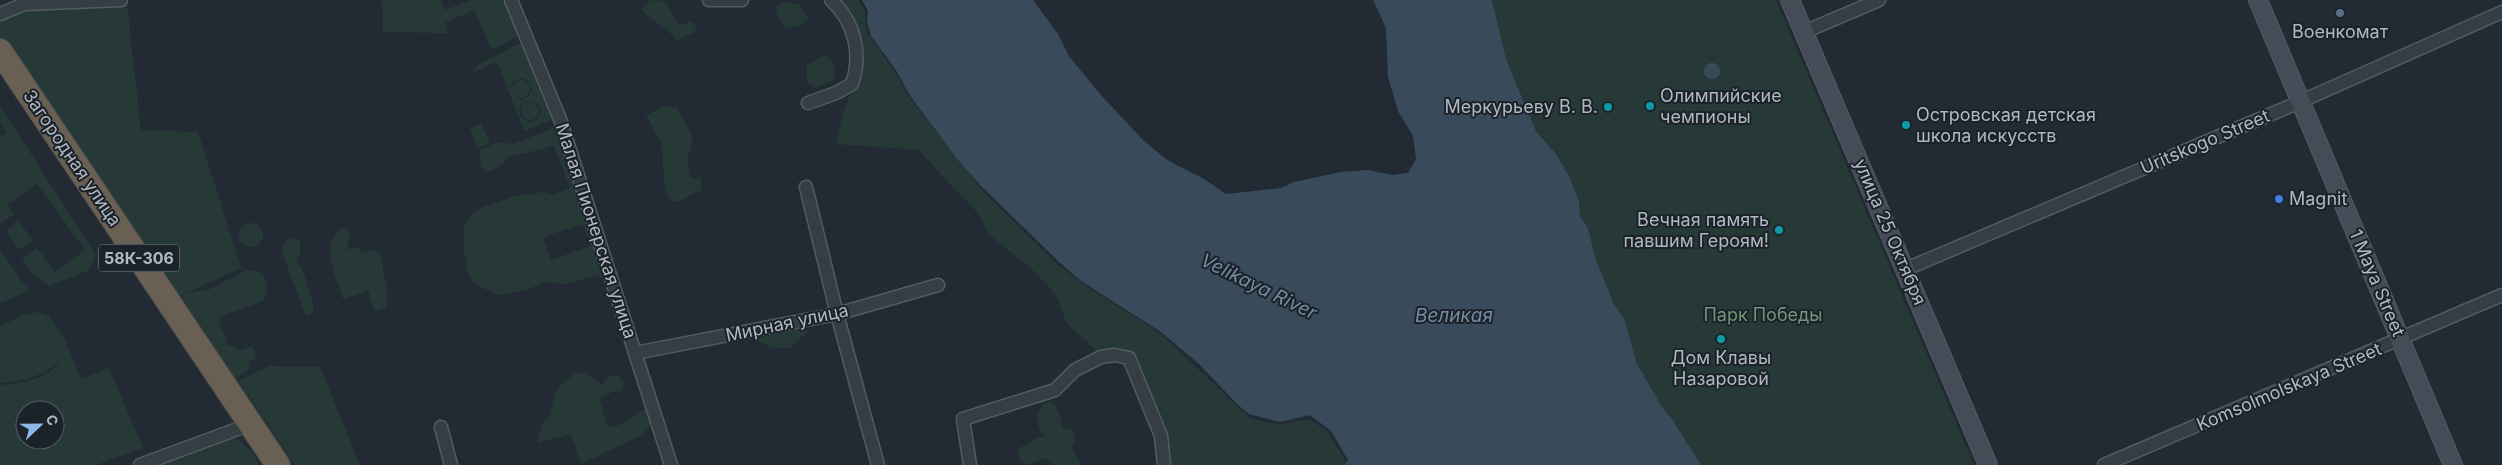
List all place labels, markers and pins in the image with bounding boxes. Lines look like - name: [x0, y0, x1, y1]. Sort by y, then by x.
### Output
- marker: Военкомат: [2334, 7, 2346, 19]
- place label: Военкомат: [2292, 21, 2389, 42]
- place label: Олимпийские чемпионы: [1660, 85, 1782, 127]
- place label: Меркурьеву В. В.: [1444, 96, 1598, 117]
- marker: Олимпийские чемпионы: [1644, 100, 1656, 112]
- marker: Меркурьеву В. В.: [1602, 101, 1614, 113]
- place label: Островская детская школа искусств: [1916, 104, 2096, 146]
- marker: Островская детская школа искусств: [1900, 119, 1912, 131]
- place label: Magnit: [2289, 188, 2347, 209]
- marker: Magnit: [2273, 193, 2285, 205]
- place label: Вечная память павшим Героям!: [1623, 209, 1769, 251]
- marker: Вечная память павшим Героям!: [1773, 224, 1785, 236]
- marker: Дом Клавы Назаровой: [1715, 333, 1727, 345]
- place label: Дом Клавы Назаровой: [1671, 347, 1771, 389]

